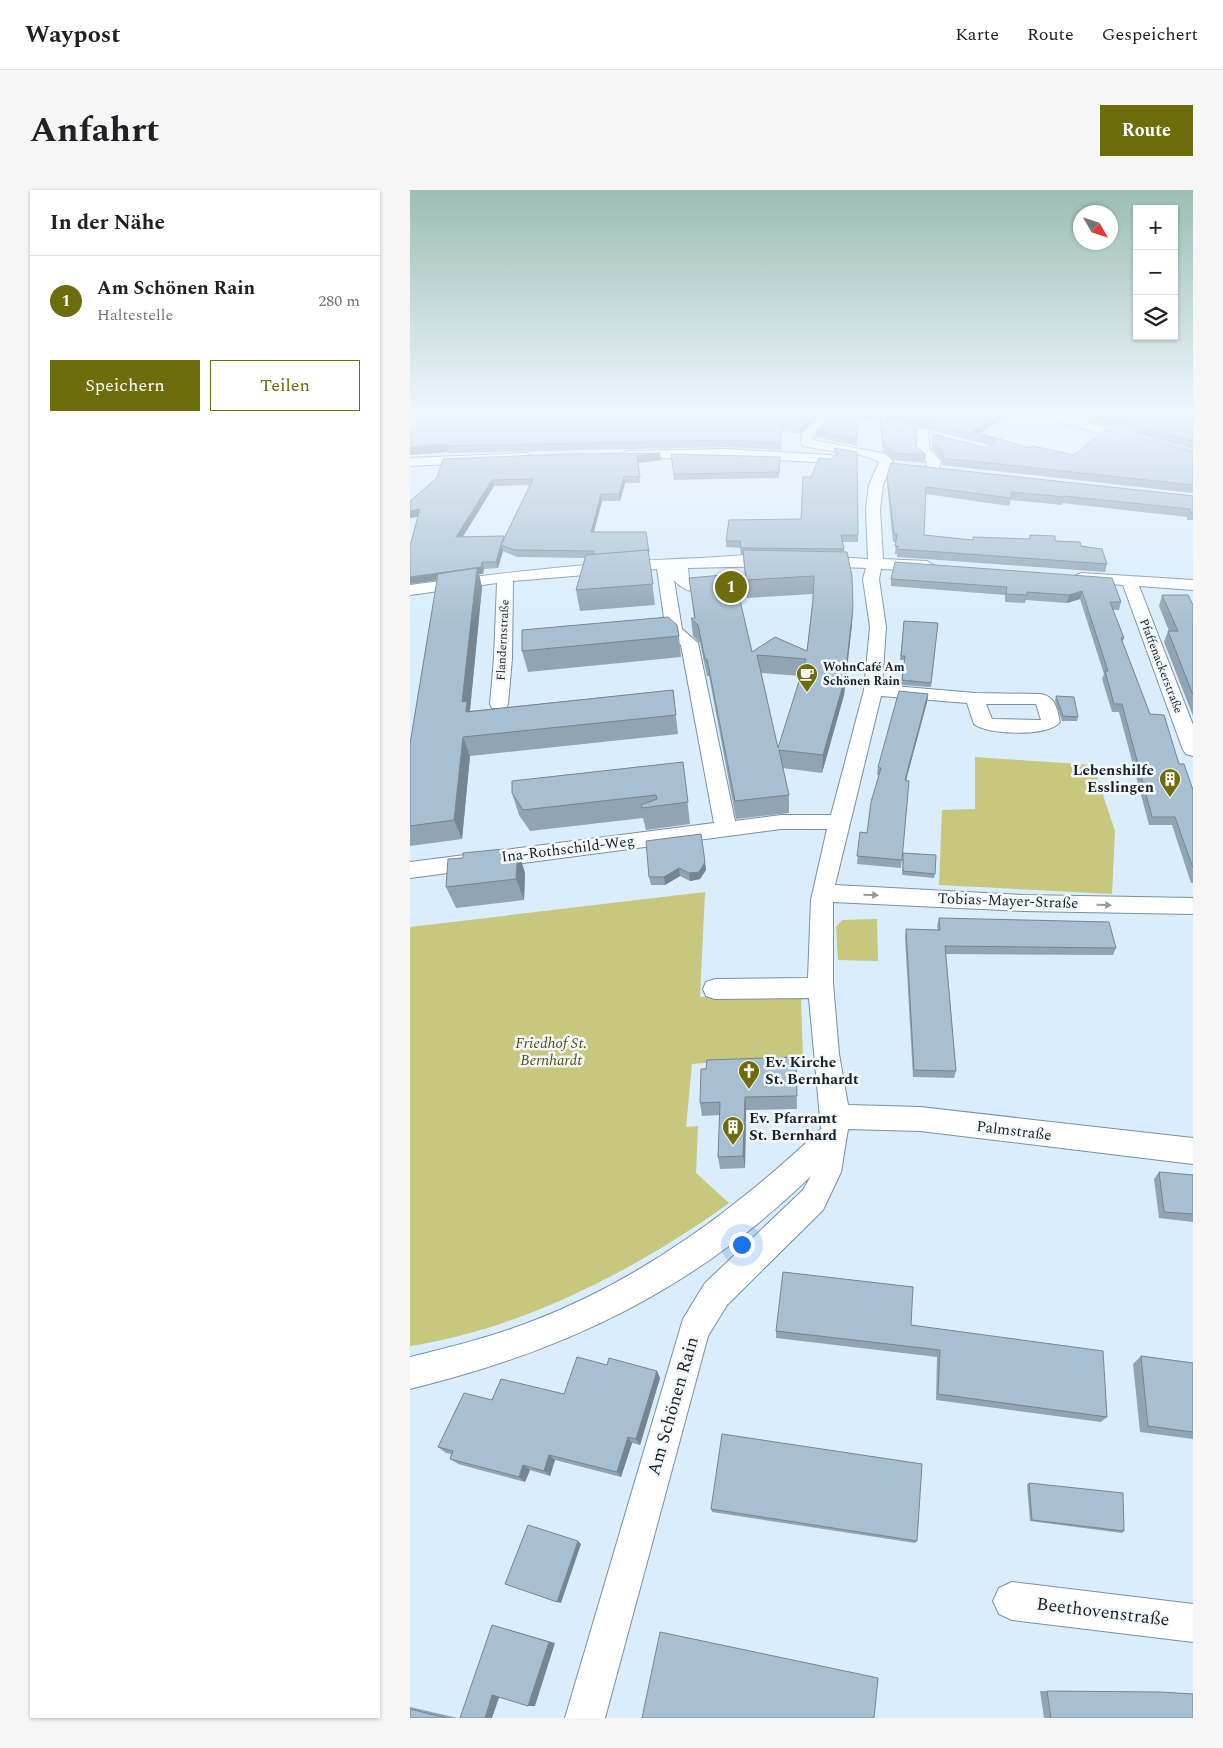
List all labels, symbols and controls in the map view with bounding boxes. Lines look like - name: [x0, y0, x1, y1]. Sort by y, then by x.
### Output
- text: Waypost: [25, 17, 121, 53]
- text: Karte: [955, 21, 999, 48]
- text: Route: [1027, 21, 1074, 48]
- text: Gespeichert: [1102, 21, 1198, 48]
- text: Anfahrt: [30, 104, 160, 157]
- button: Route: [1100, 105, 1193, 156]
- north arrow: [1073, 205, 1118, 250]
- map controls: [1133, 205, 1178, 340]
- button: +: [1133, 205, 1178, 250]
- text: In der Nähe: [50, 207, 165, 239]
- button: −: [1133, 250, 1178, 295]
- text: Am Schönen Rain: [97, 274, 255, 303]
- text: 1: [62, 289, 70, 313]
- text: 280 m: [318, 289, 360, 313]
- button: layers: [1133, 295, 1178, 340]
- text: Haltestelle: [97, 303, 173, 327]
- button: Speichern: [50, 360, 200, 411]
- button: Teilen: [210, 360, 360, 411]
- pin: 1: [715, 568, 747, 606]
- street label: Flandernstraße: [491, 599, 515, 681]
- street label: Pfaffenackerstraße: [1134, 616, 1188, 716]
- place label: WohnCafé Am Schönen Rain: [823, 658, 905, 691]
- cafe icon: WohnCafé Am Schönen Rain: [795, 662, 819, 693]
- place label: Lebenshilfe Esslingen: [1073, 759, 1154, 799]
- building icon: Lebenshilfe Esslingen: [1158, 767, 1182, 798]
- street label: Ina-Rothschild-Weg: [500, 829, 636, 869]
- street label: Tobias-Mayer-Straße: [937, 887, 1079, 915]
- one-way arrow: [863, 892, 879, 900]
- one-way arrow: [1096, 901, 1112, 909]
- park label: Friedhof St. Bernhardt: [515, 1032, 587, 1072]
- place label: Ev. Kirche St. Bernhardt: [765, 1051, 859, 1091]
- church icon: Ev. Kirche St. Bernhardt: [737, 1059, 761, 1090]
- place label: Ev. Pfarramt St. Bernhard: [749, 1107, 837, 1147]
- building icon: Ev. Pfarramt St. Bernhard: [721, 1115, 745, 1146]
- street label: Palmstraße: [975, 1115, 1053, 1147]
- your location: [729, 1232, 755, 1258]
- street label: Am Schönen Rain: [640, 1333, 706, 1479]
- street label: Beethovenstraße: [1035, 1590, 1171, 1634]

